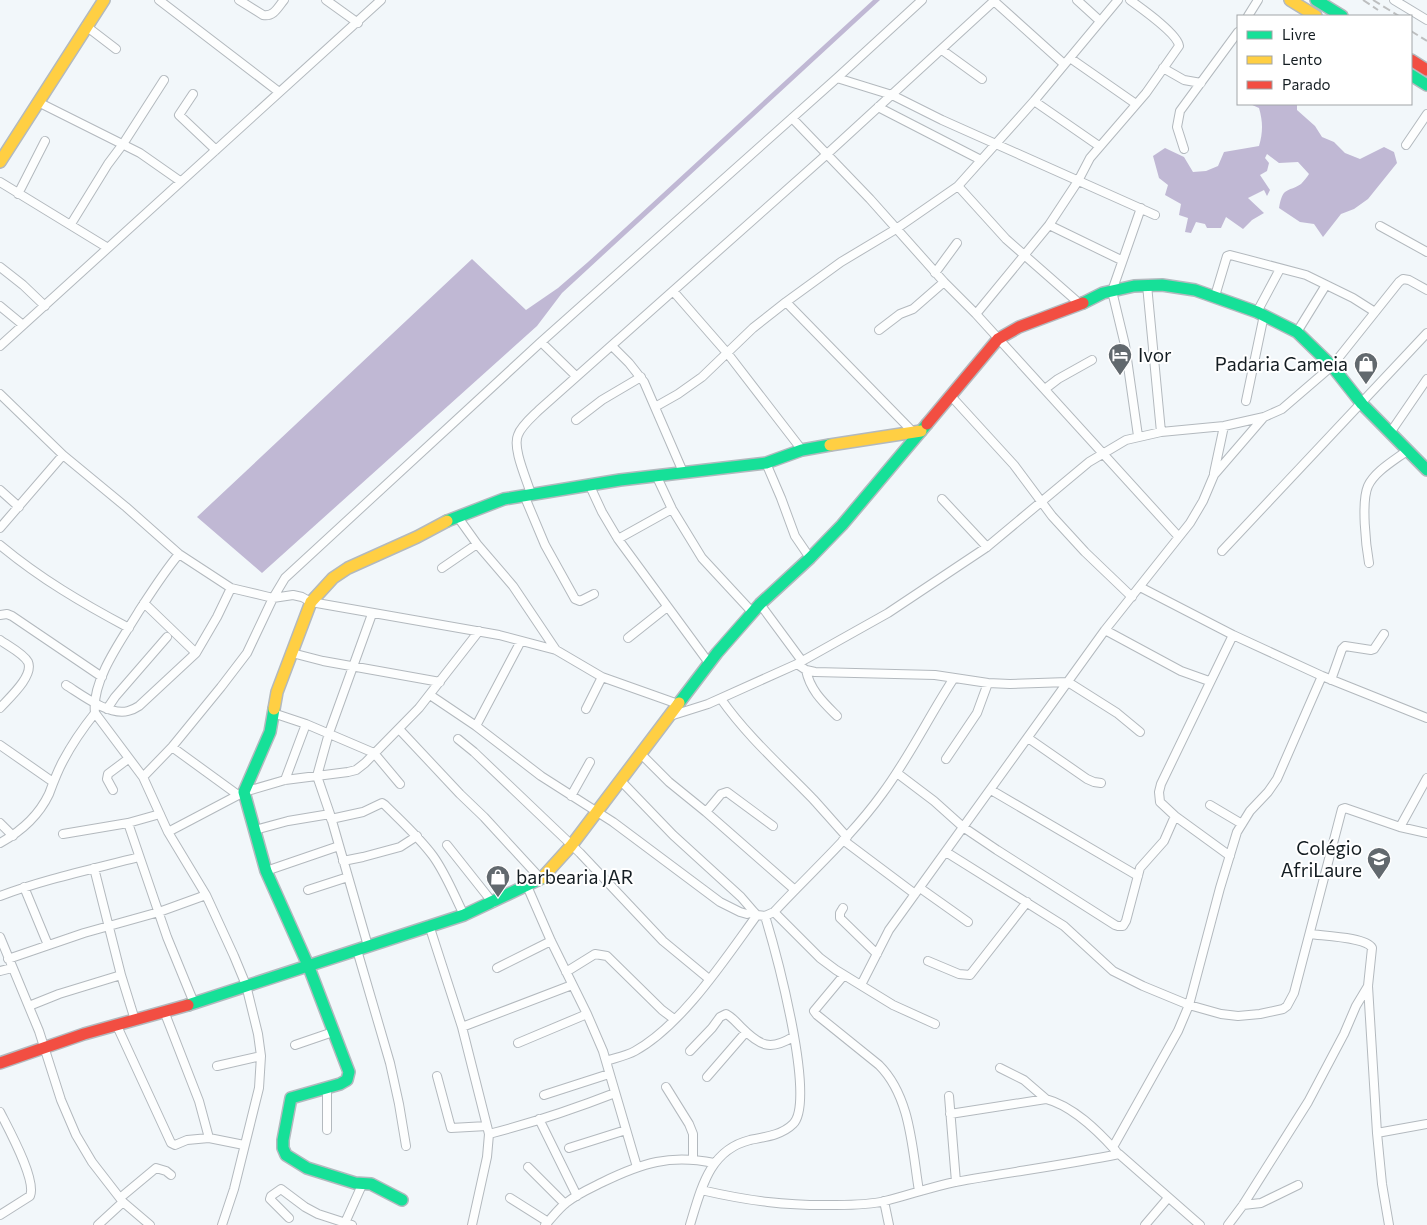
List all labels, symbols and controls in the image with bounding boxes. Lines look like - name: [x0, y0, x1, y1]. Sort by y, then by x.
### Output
- legend: [1237, 15, 1412, 105]
- text: Livre: [1282, 25, 1316, 43]
- text: Lento: [1282, 50, 1322, 68]
- text: Parado: [1282, 75, 1331, 93]
- hotel icon: Ivor: [1107, 342, 1133, 376]
- place label: Ivor: [1138, 343, 1172, 366]
- shop icon: Padaria Cameia: [1353, 351, 1379, 385]
- place label: Padaria Cameia: [1215, 352, 1348, 375]
- place label: Colégio AfriLaure: [1281, 836, 1362, 881]
- school or university icon: Colégio AfriLaure: [1366, 846, 1392, 880]
- shop icon: barbearia JAR: [485, 864, 511, 898]
- place label: barbearia JAR: [516, 865, 634, 888]

